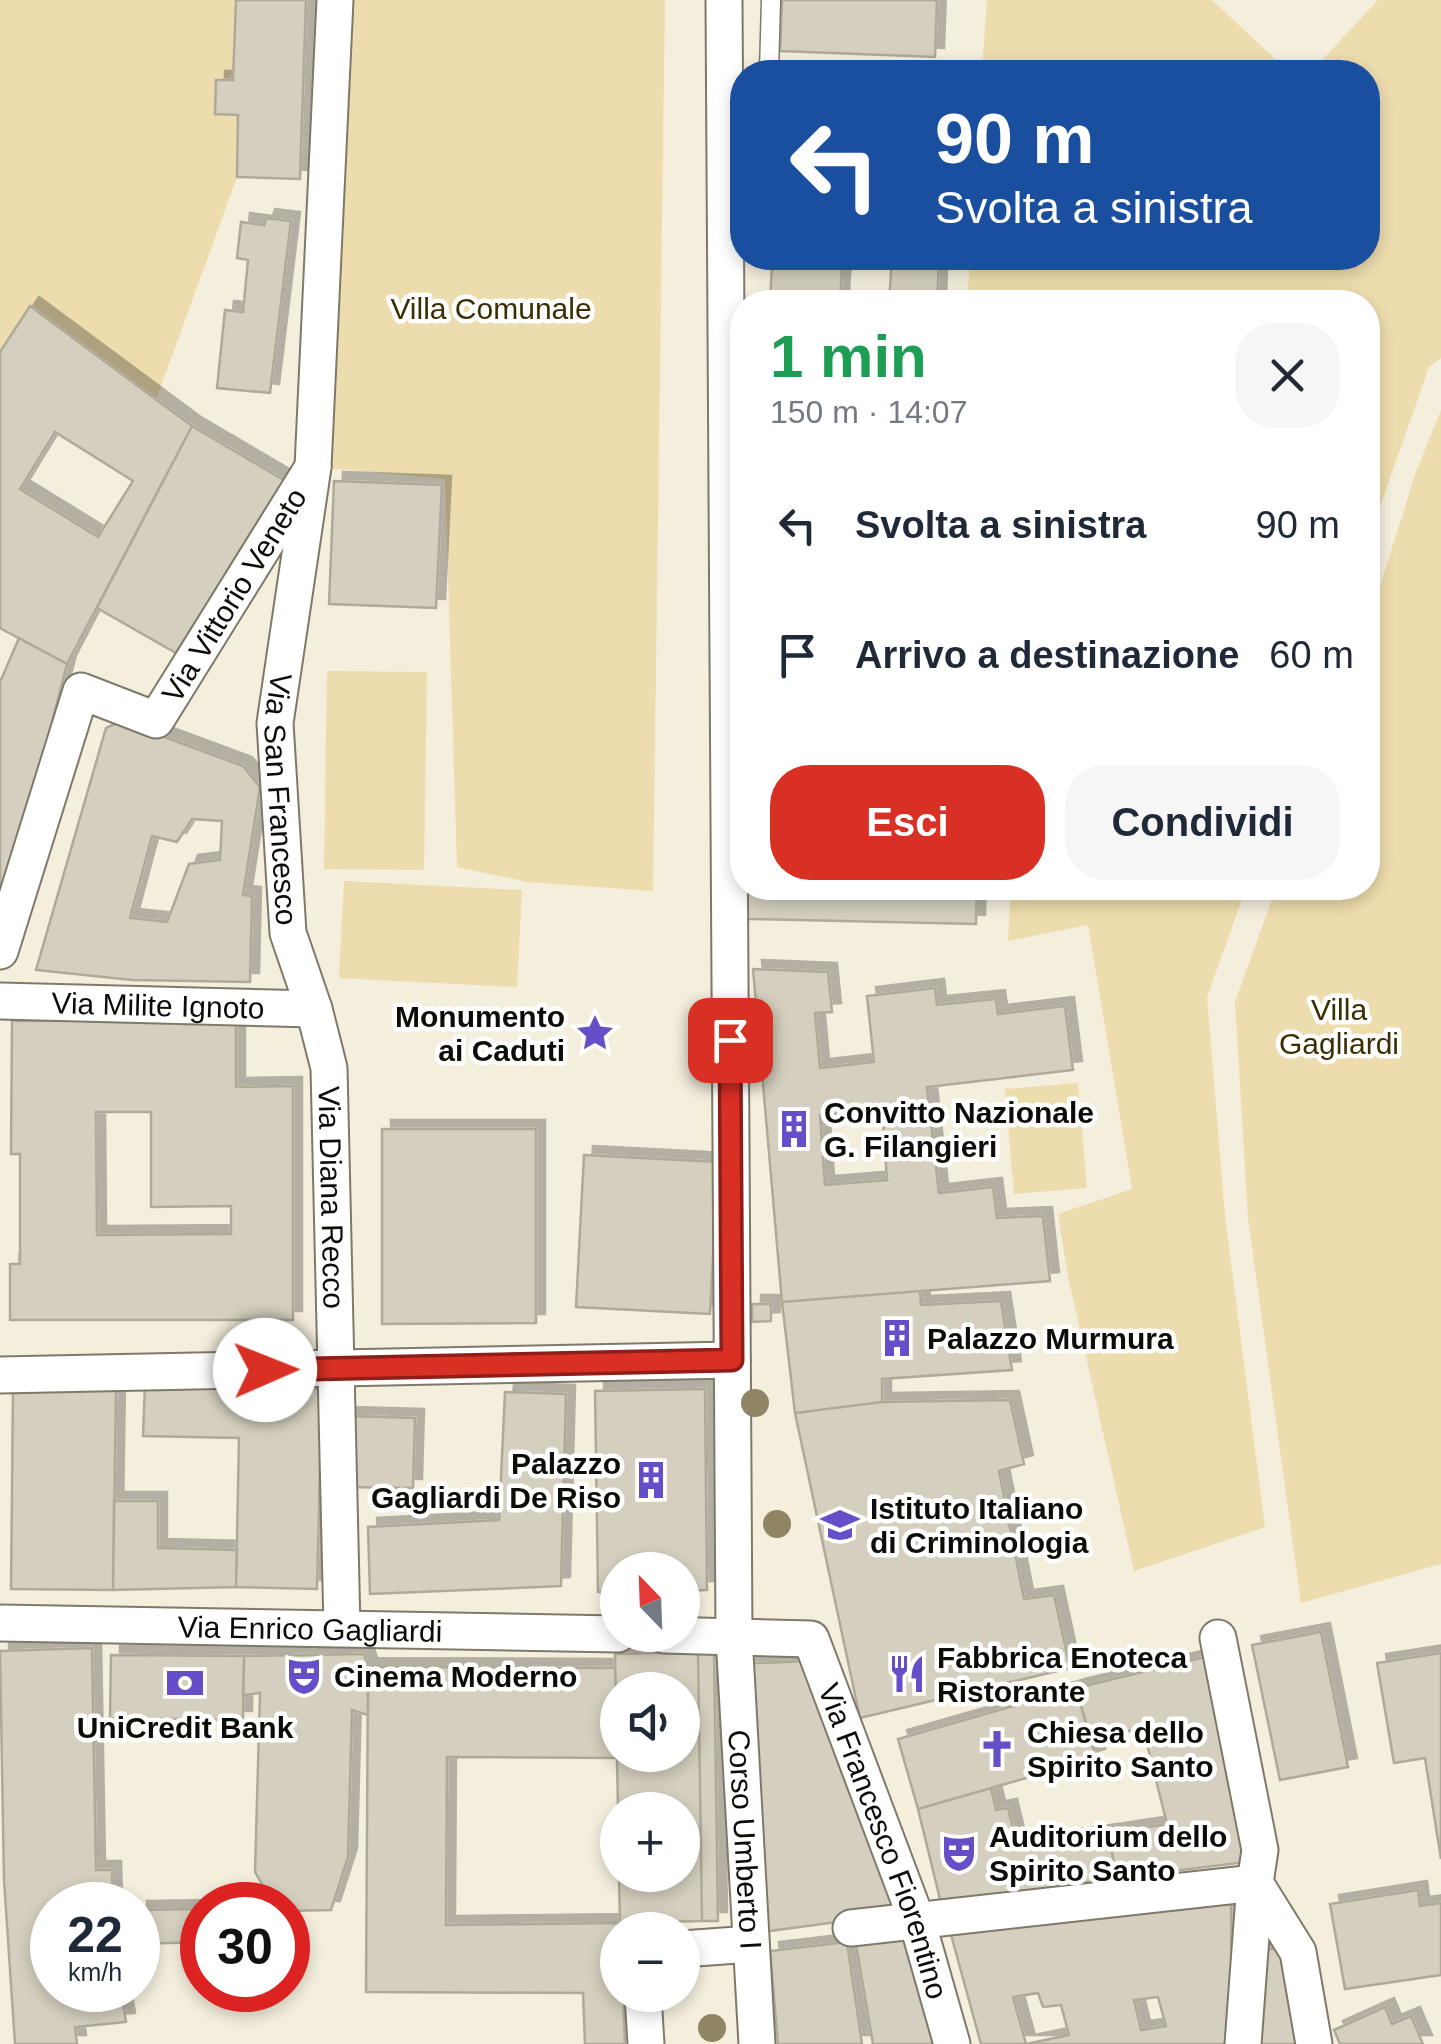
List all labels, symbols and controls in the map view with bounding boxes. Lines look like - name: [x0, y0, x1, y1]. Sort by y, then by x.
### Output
- icon: left: [770, 100, 900, 230]
- text: 90 m: [935, 100, 1095, 178]
- text: Svolta a sinistra: [935, 182, 1253, 233]
- park label: Villa Comunale: [390, 292, 592, 325]
- text: 1 min: [770, 323, 927, 390]
- button: close: [1235, 323, 1340, 428]
- text: 150 m · 14:07: [770, 394, 967, 430]
- street label: Via Vittorio Veneto: [155, 482, 312, 708]
- icon: left: [770, 498, 825, 553]
- text: Svolta a sinistra: [855, 504, 1146, 546]
- text: 90 m: [1256, 504, 1340, 546]
- icon: arrive: [770, 628, 825, 683]
- text: Arrivo a destinazione: [855, 634, 1239, 676]
- text: 60 m: [1269, 634, 1354, 676]
- street label: Via San Francesco: [259, 671, 304, 926]
- button: Esci: [770, 765, 1045, 880]
- button: Condividi: [1065, 765, 1340, 880]
- street label: Via Milite Ignoto: [51, 986, 265, 1024]
- park label: Villa Gagliardi: [1279, 993, 1399, 1060]
- pin: [688, 998, 773, 1083]
- place label: Monumento ai Caduti: [395, 1000, 565, 1067]
- place icon: Monumento ai Caduti: [574, 1012, 616, 1054]
- icon: arrive: [703, 1013, 758, 1068]
- street label: Via Diana Recco: [313, 1086, 351, 1309]
- place label: Convitto Nazionale G. Filangieri: [824, 1096, 1094, 1163]
- building icon: Convitto Nazionale G. Filangieri: [773, 1108, 815, 1150]
- building icon: Palazzo Murmura: [876, 1317, 918, 1359]
- position arrow: [213, 1318, 317, 1422]
- place label: Palazzo Murmura: [927, 1322, 1174, 1355]
- place label: Palazzo Gagliardi De Riso: [371, 1447, 621, 1514]
- building icon: Palazzo Gagliardi De Riso: [630, 1459, 672, 1501]
- place label: Istituto Italiano di Criminologia: [870, 1492, 1089, 1559]
- school or university icon: Istituto Italiano di Criminologia: [819, 1504, 861, 1546]
- north arrow: [600, 1552, 700, 1652]
- map controls: [600, 1552, 700, 2012]
- street label: Via Enrico Gagliardi: [177, 1610, 443, 1647]
- place label: Fabbrica Enoteca Ristorante: [937, 1641, 1187, 1708]
- restaurant icon: Fabbrica Enoteca Ristorante: [886, 1653, 928, 1695]
- theatre icon: Cinema Moderno: [283, 1655, 325, 1697]
- place label: Cinema Moderno: [334, 1660, 577, 1693]
- bank icon: UniCredit Bank: [164, 1662, 206, 1704]
- button: sound: [600, 1672, 700, 1772]
- street label: Via Francesco Fiorentino: [813, 1679, 955, 2003]
- place label: UniCredit Bank: [77, 1711, 294, 1744]
- place label: Chiesa dello Spirito Santo: [1027, 1716, 1214, 1783]
- church icon: Chiesa dello Spirito Santo: [976, 1728, 1018, 1770]
- street label: Corso Umberto I: [723, 1729, 768, 1950]
- button: +: [600, 1792, 700, 1892]
- place label: Auditorium dello Spirito Santo: [989, 1820, 1227, 1887]
- theatre icon: Auditorium dello Spirito Santo: [938, 1832, 980, 1874]
- speed limit sign: 30: [180, 1882, 310, 2012]
- text: 22: [67, 1907, 123, 1963]
- button: −: [600, 1912, 700, 2012]
- text: km/h: [68, 1958, 122, 1986]

